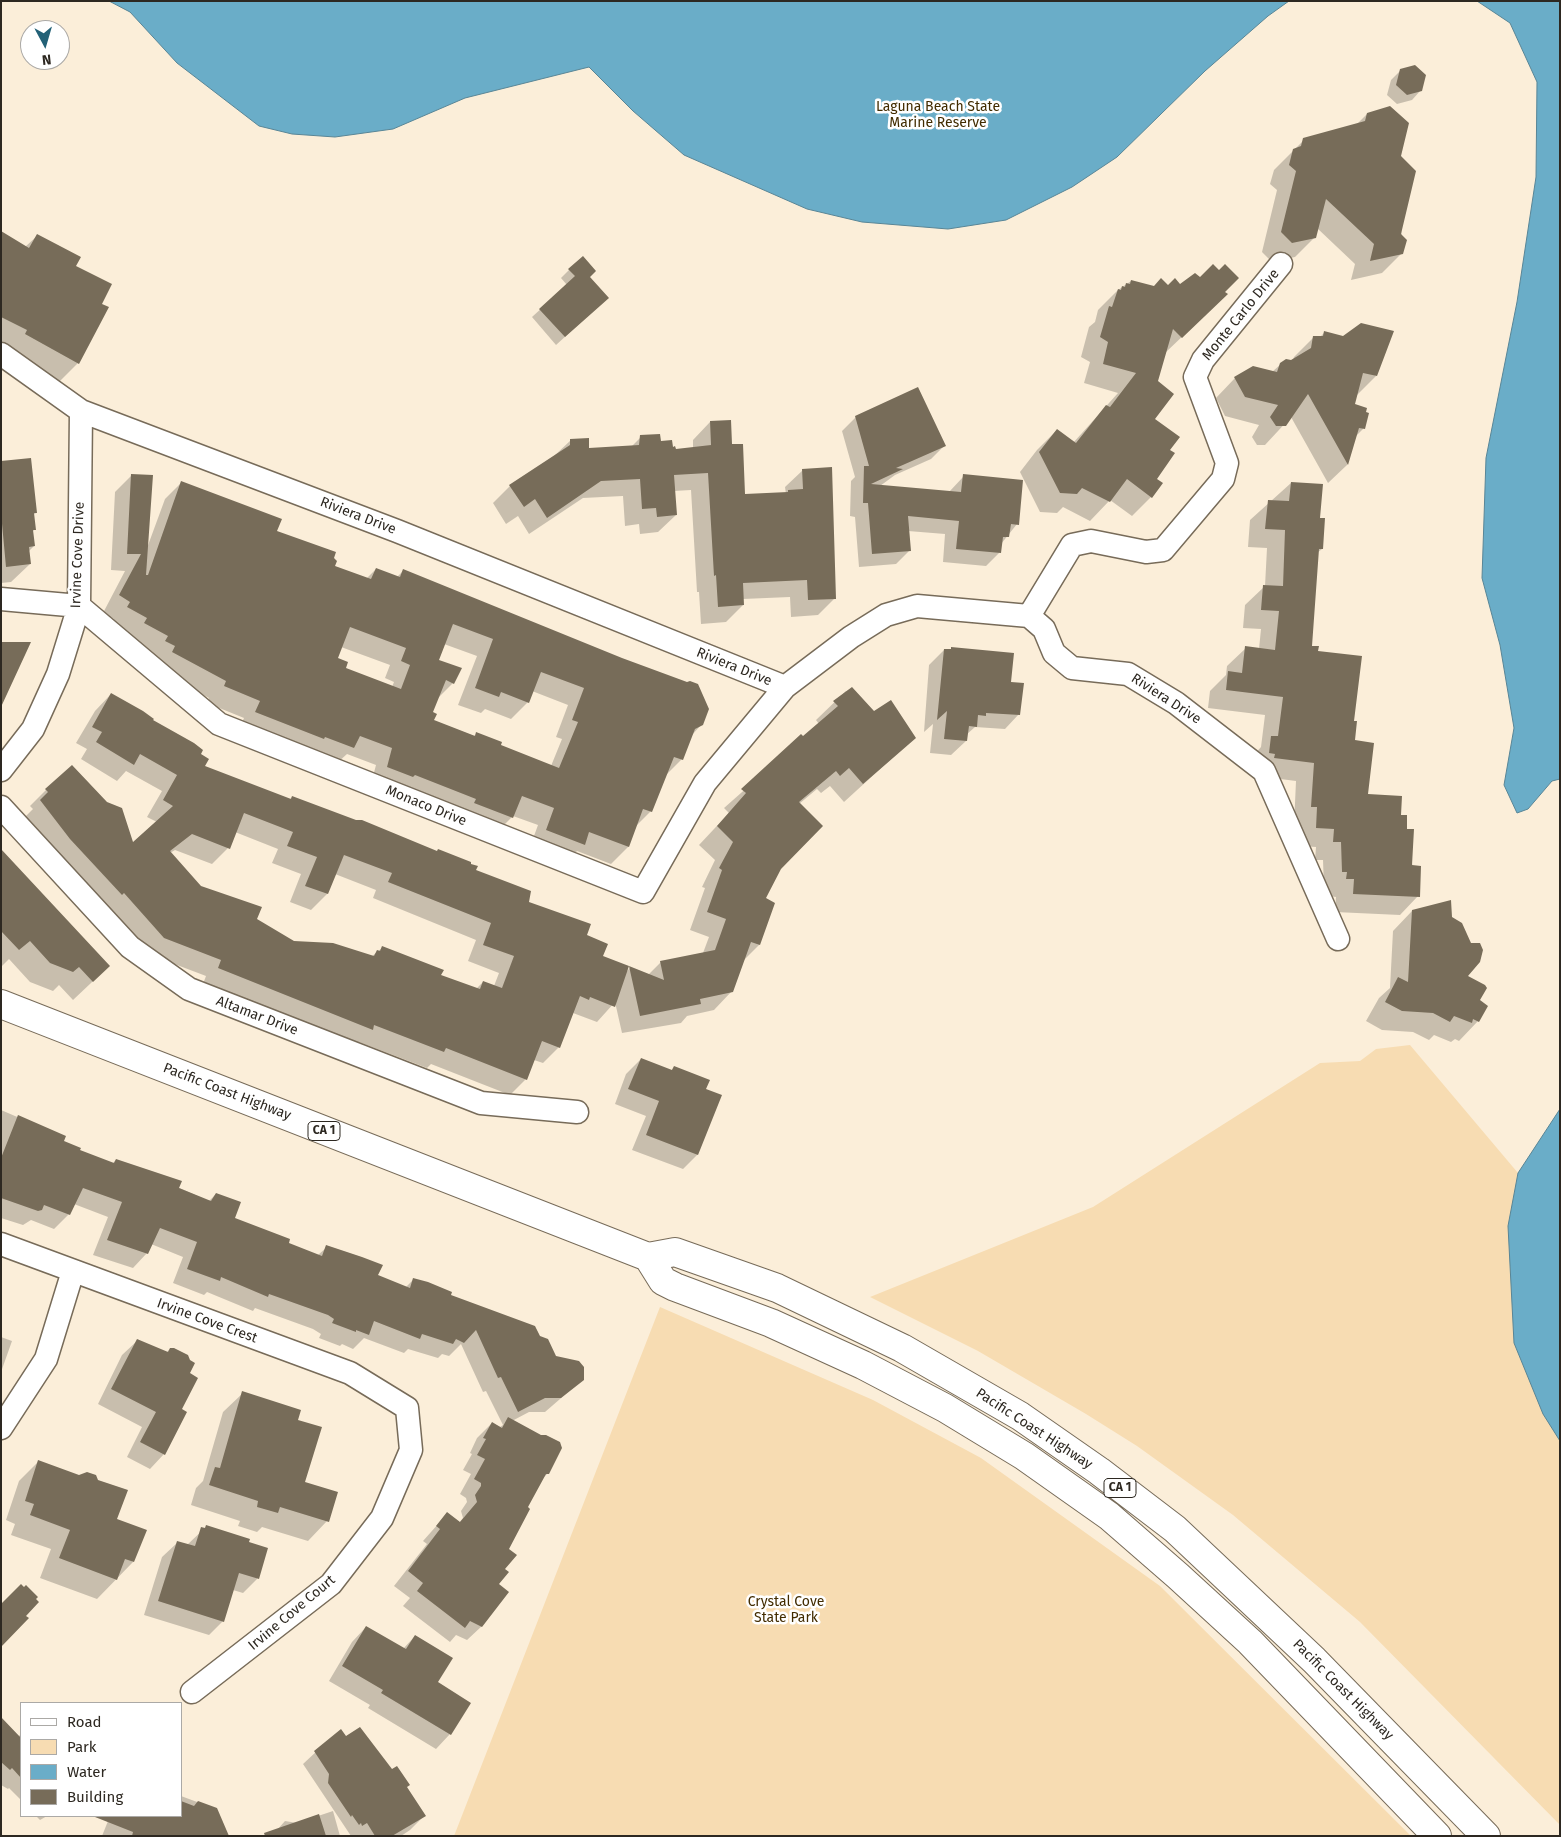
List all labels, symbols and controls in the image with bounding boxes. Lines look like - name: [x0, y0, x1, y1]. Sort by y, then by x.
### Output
- north arrow: [20, 20, 70, 70]
- text: N: [41, 50, 52, 68]
- park label: Laguna Beach State Marine Reserve: [876, 99, 1000, 132]
- street label: Monte Carlo Drive: [1199, 266, 1283, 364]
- street label: Riviera Drive: [318, 494, 398, 538]
- street label: Irvine Cove Drive: [68, 501, 88, 609]
- street label: Riviera Drive: [694, 644, 774, 690]
- street label: Riviera Drive: [1128, 670, 1204, 728]
- street label: Monaco Drive: [383, 782, 469, 830]
- street label: Altamar Drive: [214, 993, 300, 1039]
- street label: Pacific Coast Highway: [161, 1060, 293, 1124]
- road number: CA 1: [308, 1122, 340, 1140]
- street label: Irvine Cove Crest: [155, 1295, 259, 1347]
- street label: Pacific Coast Highway: [973, 1385, 1095, 1473]
- road number: CA 1: [1104, 1479, 1136, 1498]
- street label: Irvine Cove Court: [245, 1572, 339, 1654]
- park label: Crystal Cove State Park: [748, 1594, 824, 1626]
- street label: Pacific Coast Highway: [1289, 1636, 1397, 1744]
- legend: [20, 1702, 182, 1817]
- text: Road: [67, 1713, 102, 1731]
- text: Park: [67, 1738, 97, 1756]
- text: Water: [67, 1763, 106, 1781]
- text: Building: [67, 1788, 123, 1806]

